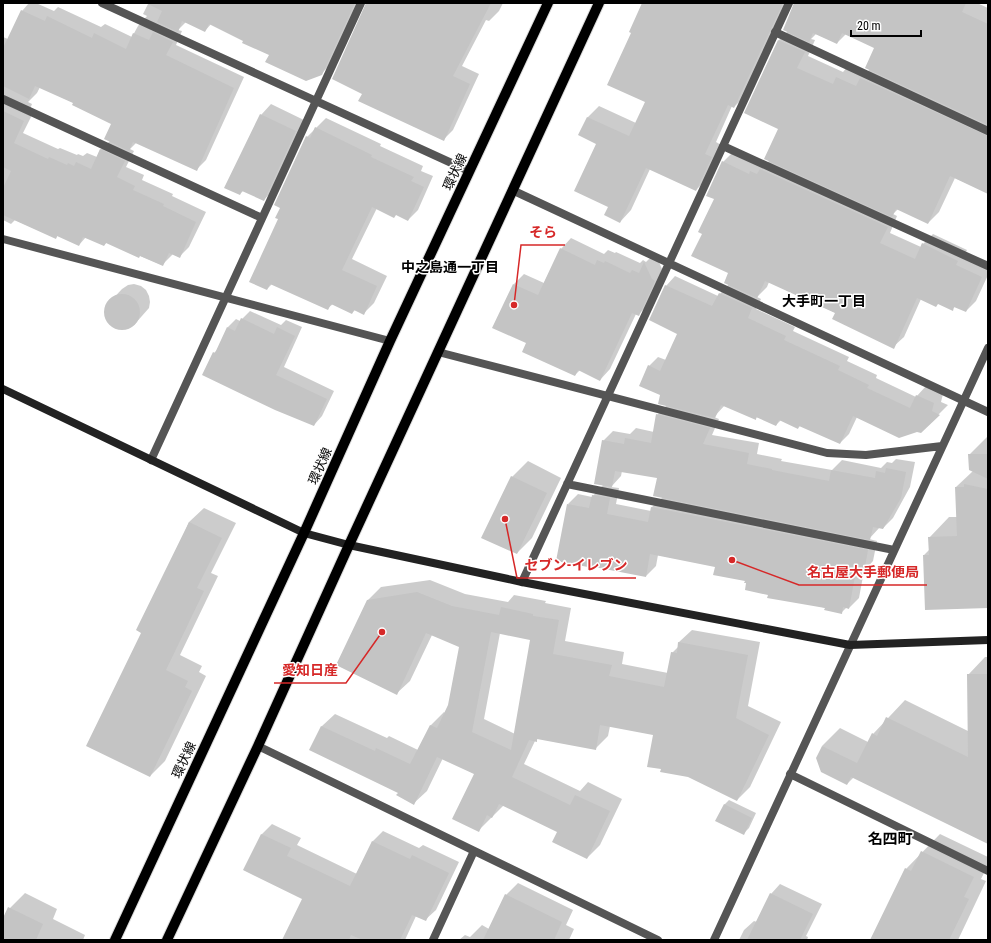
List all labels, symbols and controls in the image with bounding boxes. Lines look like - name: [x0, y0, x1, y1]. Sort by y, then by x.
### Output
- scale bar: [851, 12, 921, 38]
- text: 20 m: [857, 19, 881, 33]
- street label: 環状線: [440, 151, 470, 193]
- callout: そら: [521, 219, 565, 245]
- text: そら: [529, 224, 557, 240]
- district label: 中之島通一丁目: [401, 259, 499, 275]
- district label: 大手町一丁目: [782, 293, 866, 309]
- street label: 環状線: [305, 445, 335, 487]
- callout: セブン-イレブン: [517, 552, 636, 578]
- text: セブン-イレブン: [524, 557, 628, 573]
- callout: 名古屋大手郵便局: [799, 559, 927, 585]
- text: 名古屋大手郵便局: [807, 564, 919, 580]
- callout: 愛知日産: [274, 657, 346, 683]
- text: 愛知日産: [282, 662, 338, 678]
- street label: 環状線: [169, 739, 199, 781]
- district label: 名四町: [867, 830, 913, 848]

